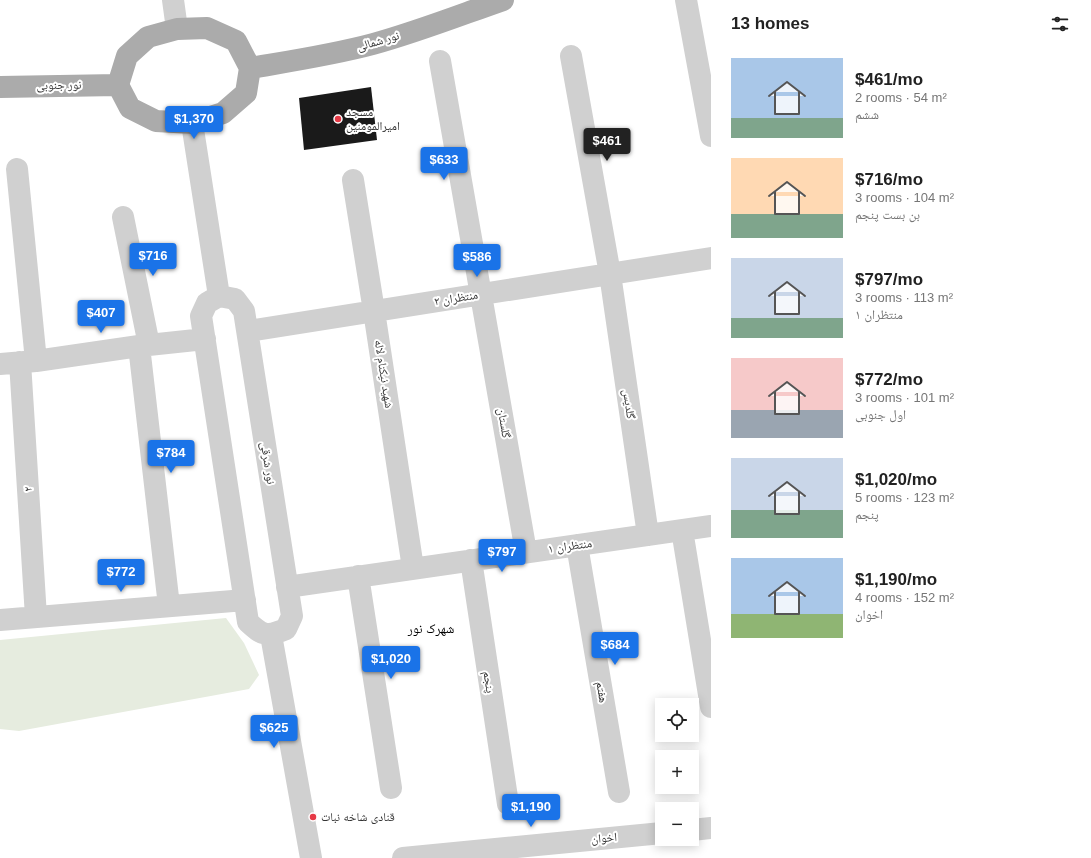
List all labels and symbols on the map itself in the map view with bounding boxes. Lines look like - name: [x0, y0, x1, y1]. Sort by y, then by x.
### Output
- street label: نور شمالی: [355, 28, 401, 54]
- street label: نور جنوبی: [36, 78, 82, 93]
- place label: مسجد امیرالمومنین: [346, 105, 400, 133]
- pin: $1,370: [161, 106, 227, 140]
- marker: مسجد امیرالمومنین: [333, 114, 343, 124]
- pin: $461: [583, 128, 631, 162]
- pin: $633: [420, 147, 468, 181]
- pin: $716: [129, 243, 177, 277]
- pin: $586: [453, 244, 501, 278]
- street label: منتظران ۲: [433, 288, 479, 308]
- pin: $407: [77, 300, 125, 334]
- street label: شهید نیکنام لاله: [371, 339, 396, 409]
- street label: گلدیس: [620, 388, 638, 420]
- street label: گلستان: [494, 407, 514, 439]
- pin: $784: [147, 440, 195, 474]
- street label: نور شرقی: [258, 441, 278, 485]
- street label: ۲: [21, 486, 35, 492]
- street label: منتظران ۱: [547, 536, 593, 556]
- pin: $797: [478, 539, 526, 573]
- pin: $772: [97, 559, 145, 593]
- district label: شهرک نور: [407, 621, 454, 637]
- pin: $684: [591, 632, 639, 666]
- pin: $1,020: [358, 646, 424, 680]
- street label: پنجم: [479, 670, 498, 695]
- street label: هفتم: [592, 680, 611, 704]
- pin: $625: [250, 715, 298, 749]
- pin: $1,190: [498, 794, 564, 828]
- place label: قنادی شاخه نبات: [321, 810, 395, 824]
- marker: قنادی شاخه نبات: [308, 812, 318, 822]
- street label: اخوان: [590, 830, 618, 846]

